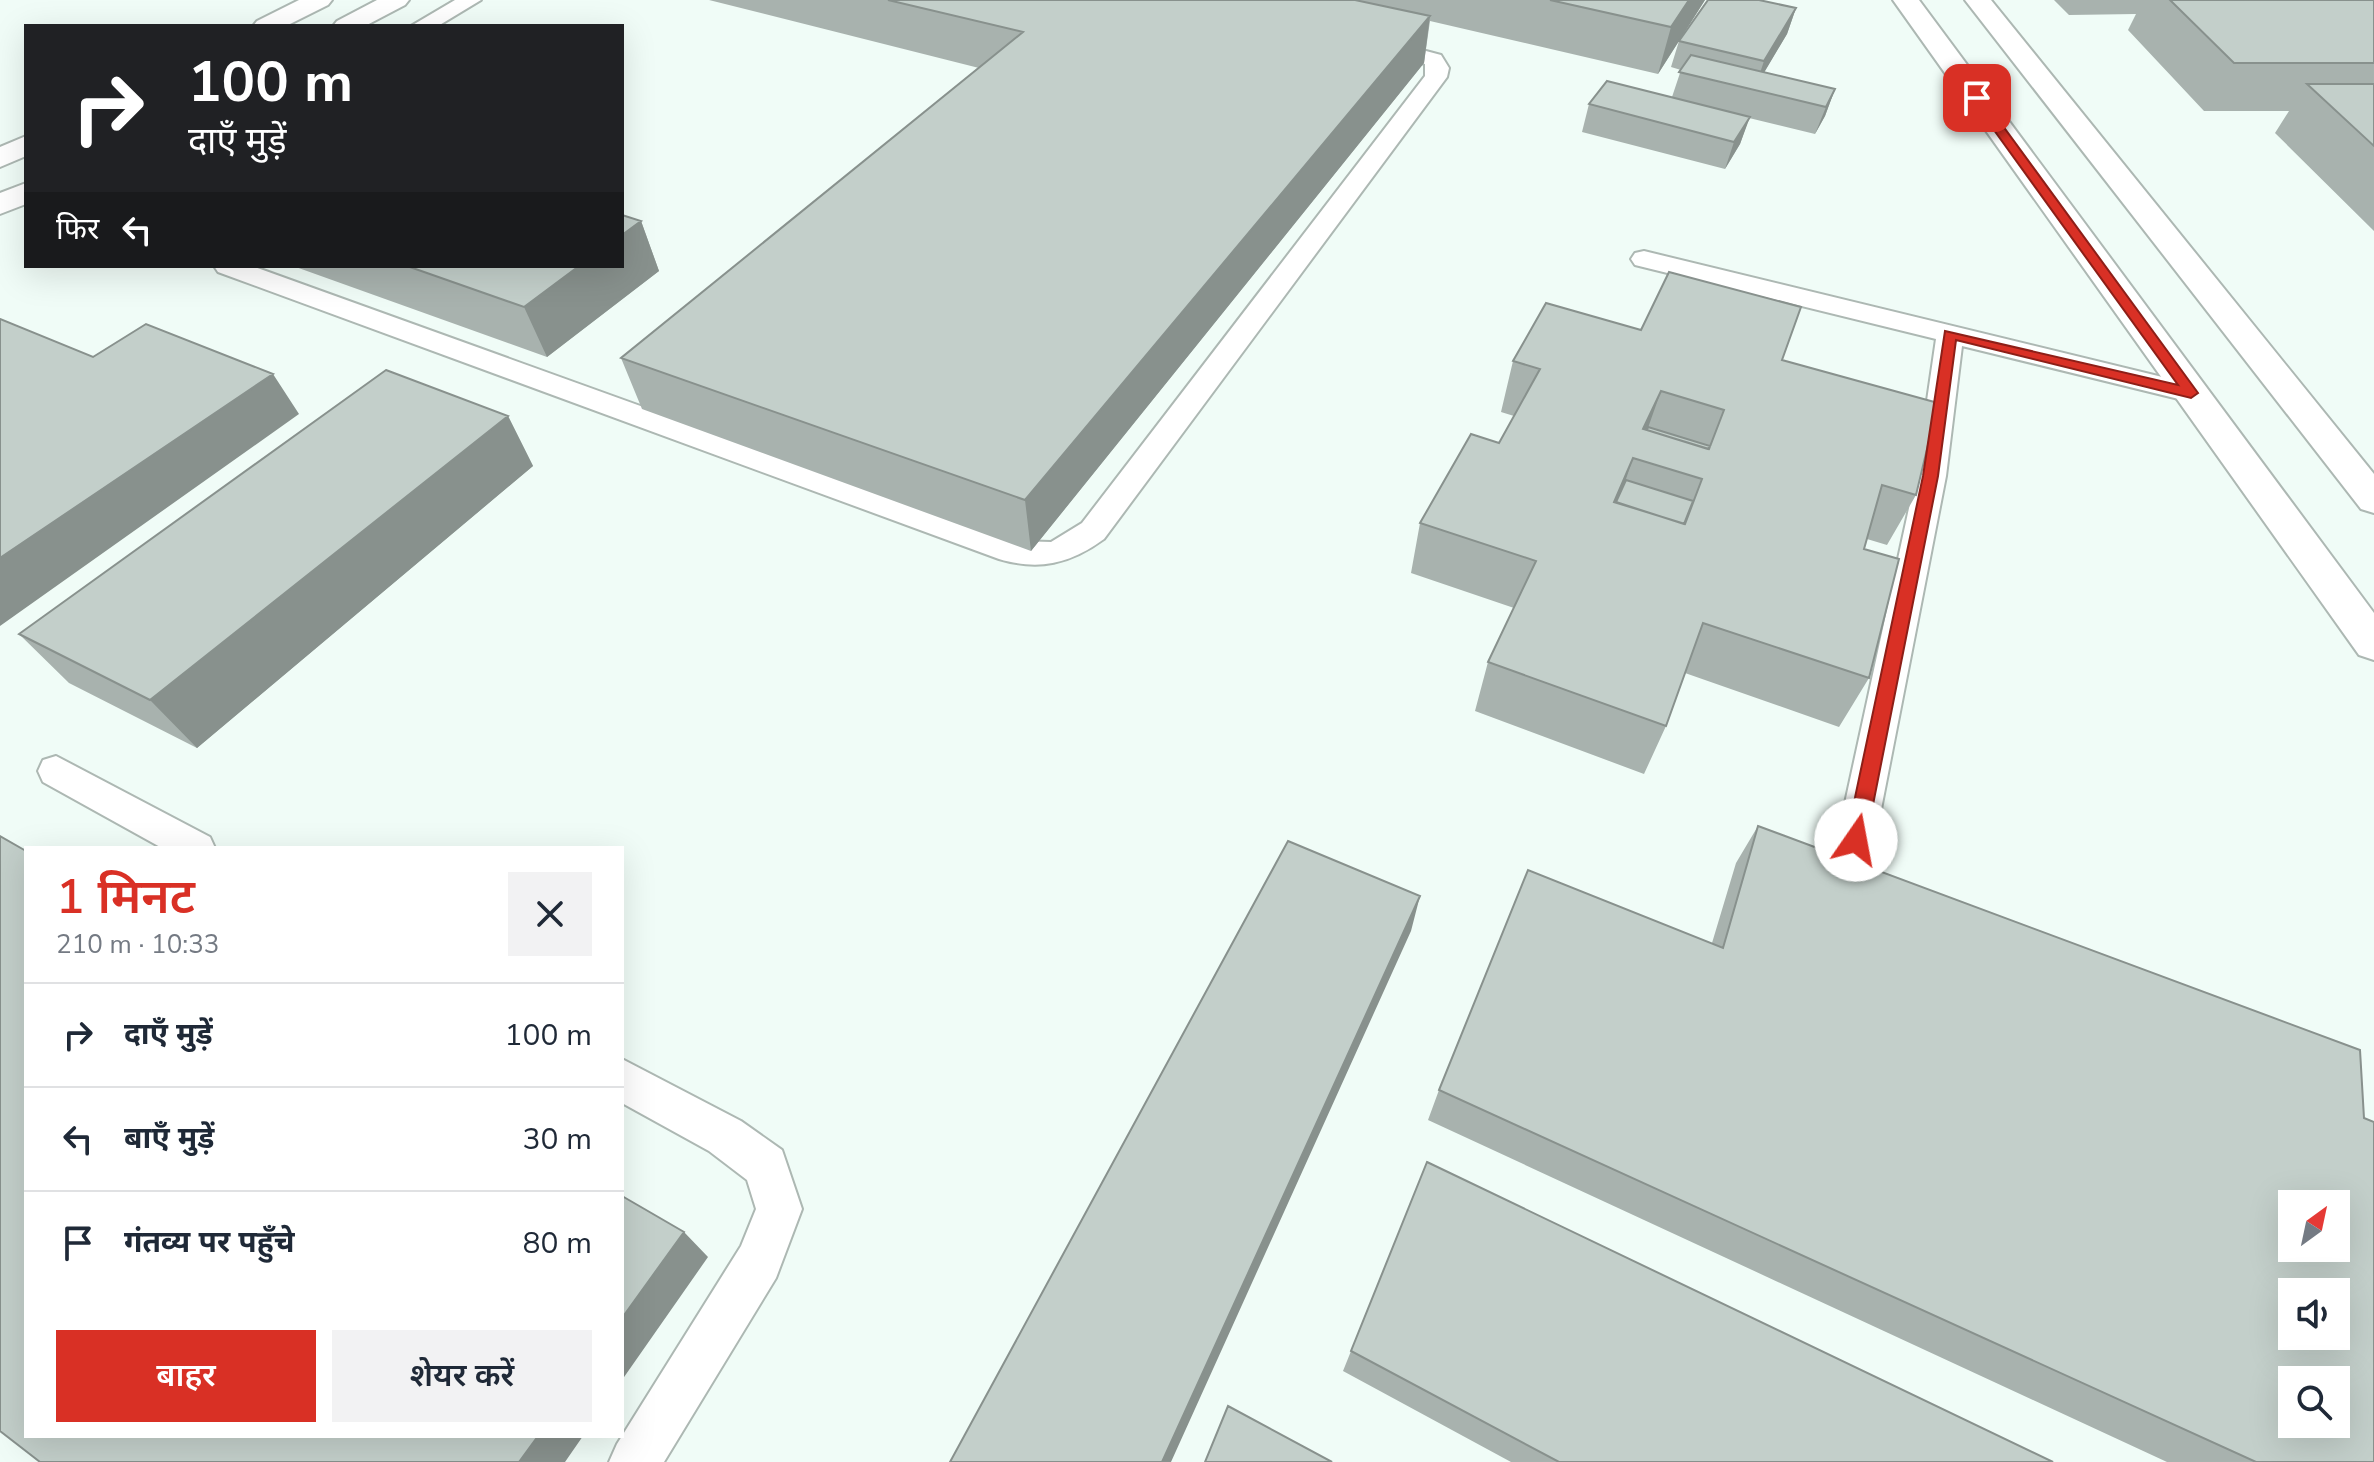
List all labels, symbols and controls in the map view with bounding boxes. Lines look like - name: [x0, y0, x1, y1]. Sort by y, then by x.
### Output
- text: 100 m: [188, 44, 353, 121]
- icon: right: [56, 56, 160, 160]
- pin: [1943, 64, 2011, 132]
- icon: arrive: [1955, 76, 1999, 120]
- text: दाएँ मुड़ें: [188, 117, 286, 166]
- icon: left: [115, 208, 159, 252]
- text: फिर: [56, 209, 99, 250]
- position arrow: [1814, 798, 1898, 882]
- text: 1 मिनट: [56, 864, 195, 930]
- button: close: [508, 872, 592, 956]
- text: 210 m · 10:33: [56, 927, 219, 962]
- icon: right: [56, 1013, 100, 1057]
- text: दाएँ मुड़ें: [124, 1014, 213, 1055]
- text: 100 m: [505, 1015, 592, 1056]
- icon: left: [56, 1117, 100, 1161]
- text: बाएँ मुड़ें: [124, 1118, 214, 1159]
- text: 30 m: [523, 1119, 592, 1160]
- north arrow: [2278, 1190, 2350, 1262]
- map controls: [2278, 1190, 2350, 1438]
- icon: arrive: [56, 1221, 100, 1265]
- text: गंतव्य पर पहुँचे: [124, 1222, 294, 1263]
- text: 80 m: [523, 1223, 592, 1264]
- button: sound: [2278, 1278, 2350, 1350]
- button: बाहर: [56, 1330, 316, 1422]
- button: शेयर करें: [332, 1330, 592, 1422]
- button: search: [2278, 1366, 2350, 1438]

